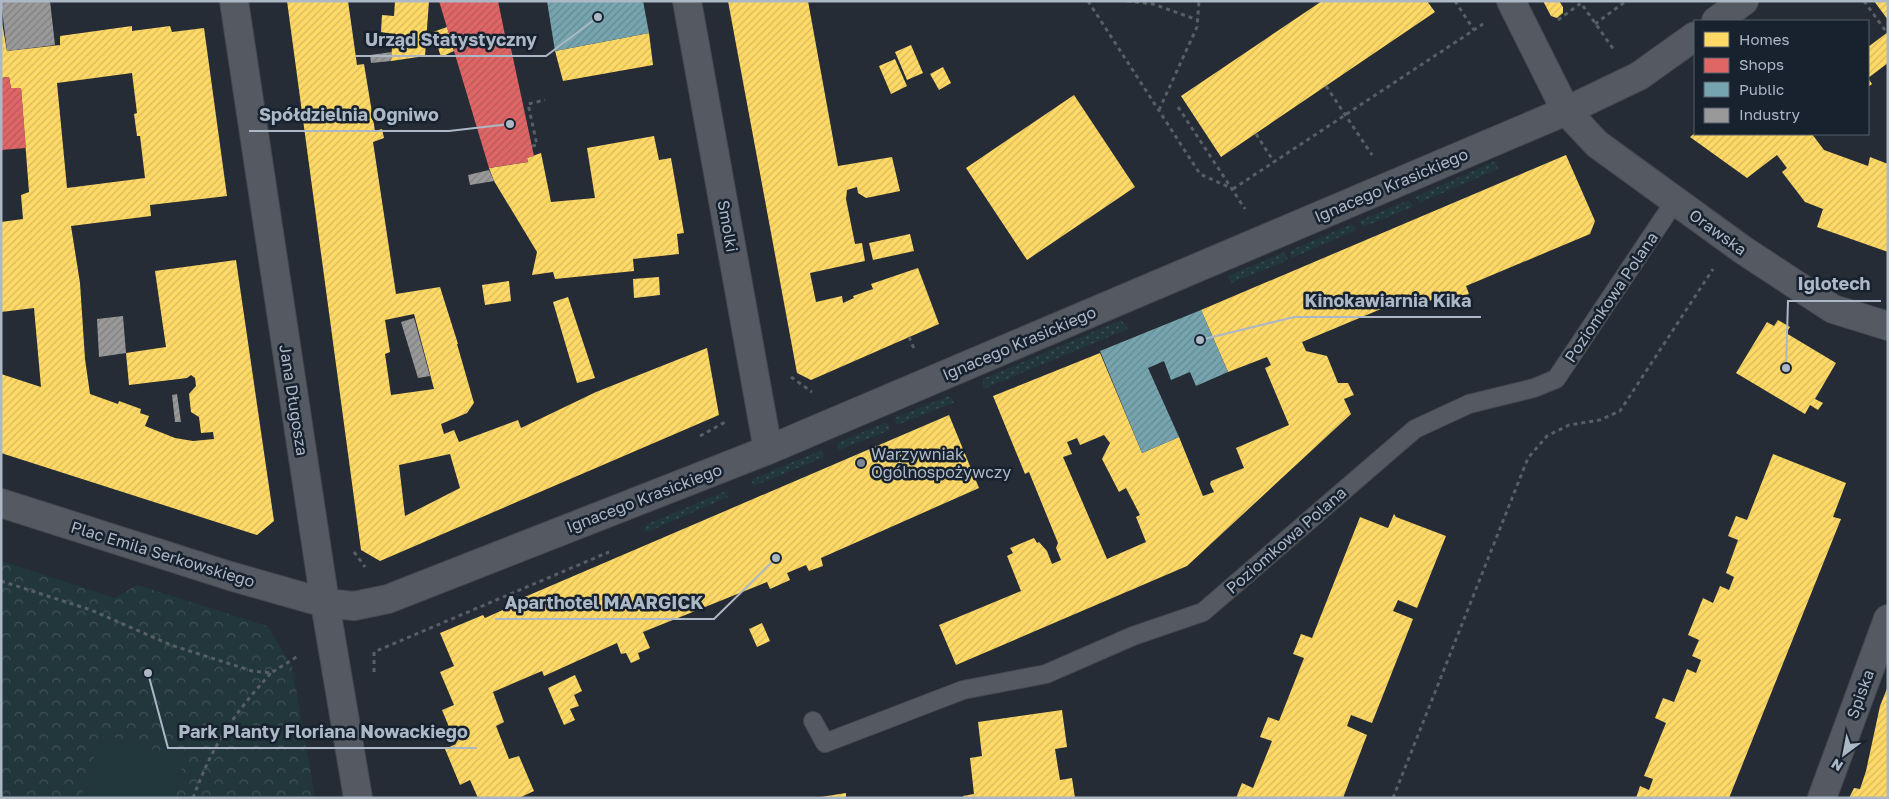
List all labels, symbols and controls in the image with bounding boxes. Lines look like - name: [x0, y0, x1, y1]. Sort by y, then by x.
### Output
- legend: [1694, 20, 1869, 135]
- callout: Urząd Statystyczny: [355, 23, 546, 56]
- text: Urząd Statystyczny: [365, 28, 537, 50]
- text: Homes: [1739, 30, 1789, 48]
- text: Shops: [1739, 55, 1784, 73]
- text: Public: [1739, 80, 1784, 98]
- callout: Spółdzielnia Ogniwo: [249, 98, 449, 131]
- text: Spółdzielnia Ogniwo: [259, 103, 439, 125]
- text: Industry: [1739, 105, 1800, 123]
- street label: Ignacego Krasickiego: [1311, 144, 1471, 226]
- street label: Smolki: [714, 198, 742, 254]
- street label: Orawska: [1685, 204, 1751, 260]
- street label: Poziomkowa Polana: [1560, 228, 1662, 366]
- callout: Iglotech: [1788, 268, 1881, 301]
- text: Iglotech: [1798, 272, 1871, 294]
- callout: Kinokawiarnia Kika: [1294, 284, 1481, 317]
- text: Kinokawiarnia Kika: [1305, 289, 1471, 311]
- street label: Ignacego Krasickiego: [939, 302, 1099, 384]
- street label: Jana Długosza: [275, 343, 313, 457]
- place label: Warzywniak Ogólnospożywczy: [871, 444, 1011, 482]
- marker: Warzywniak Ogólnospożywczy: [855, 457, 867, 469]
- street label: Ignacego Krasickiego: [563, 459, 725, 537]
- street label: Poziomkowa Polana: [1222, 482, 1350, 598]
- street label: Plac Emila Serkowskiego: [69, 516, 257, 592]
- callout: Aparthotel MAARGICK: [495, 586, 714, 619]
- text: Aparthotel MAARGICK: [505, 591, 703, 613]
- street label: Spiska: [1842, 667, 1878, 721]
- callout: Park Planty Floriana Nowackiego: [168, 715, 477, 748]
- text: Park Planty Floriana Nowackiego: [178, 720, 468, 742]
- north arrow: [1819, 729, 1869, 779]
- text: N: [1828, 755, 1846, 775]

